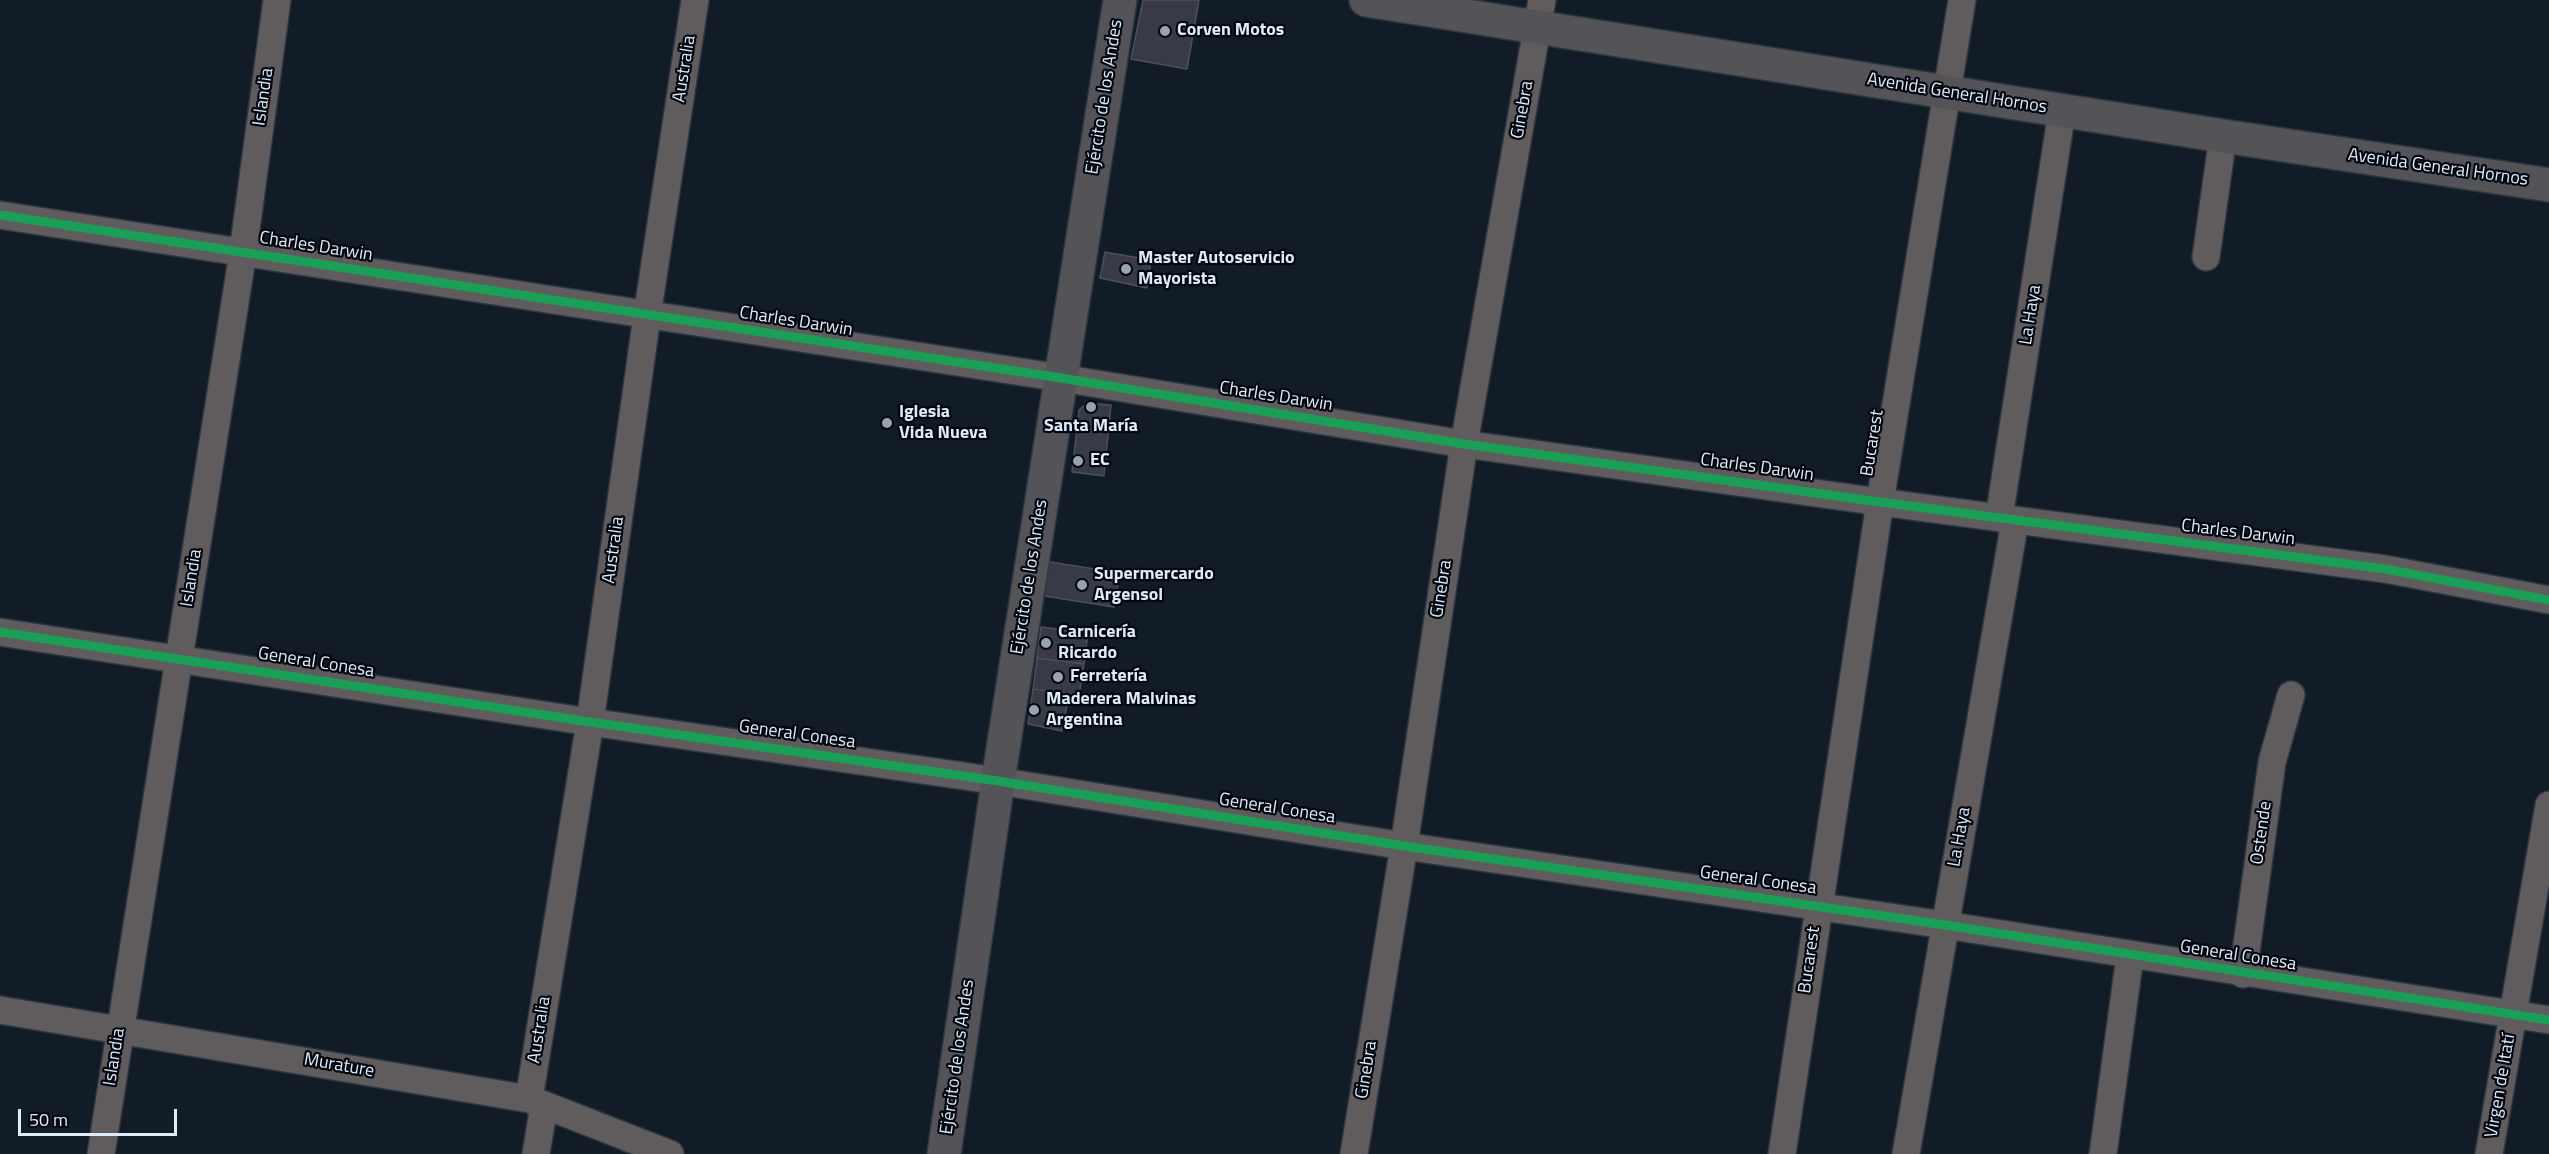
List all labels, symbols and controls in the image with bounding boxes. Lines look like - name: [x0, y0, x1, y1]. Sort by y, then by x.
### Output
- street label: Ejército de los Andes: [1082, 18, 1128, 176]
- place label: Corven Motos: [1177, 20, 1284, 42]
- marker: Corven Motos: [1158, 24, 1172, 38]
- street label: Australia: [669, 34, 701, 104]
- street label: Islandia: [249, 67, 279, 127]
- street label: Avenida General Hornos: [1866, 69, 2048, 119]
- street label: Ginebra: [1507, 79, 1539, 141]
- street label: Avenida General Hornos: [2347, 145, 2529, 191]
- street label: Charles Darwin: [258, 227, 374, 267]
- place label: Master Autoservicio Mayorista: [1138, 248, 1295, 290]
- marker: Master Autoservicio Mayorista: [1119, 262, 1133, 276]
- street label: La Haya: [2016, 284, 2046, 346]
- street label: Charles Darwin: [738, 302, 854, 342]
- street label: Charles Darwin: [1218, 377, 1334, 417]
- marker: Santa María: [1084, 400, 1098, 414]
- place label: Iglesia Vida Nueva: [899, 402, 987, 444]
- street label: Bucarest: [1857, 408, 1889, 478]
- marker: Iglesia Vida Nueva: [880, 416, 894, 430]
- place label: Santa María: [1044, 416, 1138, 438]
- street label: Charles Darwin: [1699, 449, 1815, 487]
- place label: EC: [1090, 450, 1110, 472]
- marker: EC: [1071, 454, 1085, 468]
- street label: Ejército de los Andes: [1007, 498, 1053, 656]
- street label: Australia: [599, 515, 629, 585]
- street label: Charles Darwin: [2180, 515, 2296, 551]
- street label: Islandia: [177, 548, 207, 608]
- street label: Ginebra: [1427, 558, 1457, 620]
- place label: Supermercardo Argensol: [1094, 564, 1214, 606]
- marker: Supermercardo Argensol: [1075, 578, 1089, 592]
- place label: Carnicería Ricardo: [1058, 622, 1136, 664]
- marker: Carnicería Ricardo: [1039, 636, 1053, 650]
- street label: General Conesa: [256, 643, 376, 683]
- place label: Ferretería: [1070, 666, 1147, 688]
- marker: Ferretería: [1051, 670, 1065, 684]
- place label: Maderera Malvinas Argentina: [1046, 689, 1196, 732]
- marker: Maderera Malvinas Argentina: [1027, 703, 1041, 717]
- street label: General Conesa: [737, 716, 857, 754]
- street label: General Conesa: [1217, 789, 1337, 829]
- street label: Ostende: [2247, 800, 2277, 866]
- street label: La Haya: [1944, 805, 1976, 869]
- street label: General Conesa: [1698, 862, 1818, 900]
- street label: Bucarest: [1795, 925, 1825, 995]
- street label: General Conesa: [2178, 936, 2298, 976]
- street label: Ejército de los Andes: [936, 978, 980, 1136]
- street label: Australia: [524, 995, 556, 1065]
- street label: Islandia: [100, 1027, 130, 1087]
- street label: Virgen de Itatí: [2481, 1032, 2521, 1140]
- street label: Ginebra: [1352, 1039, 1382, 1101]
- street label: Murature: [302, 1049, 376, 1083]
- scale bar: [21, 1097, 180, 1135]
- text: 50 m: [29, 1106, 68, 1133]

